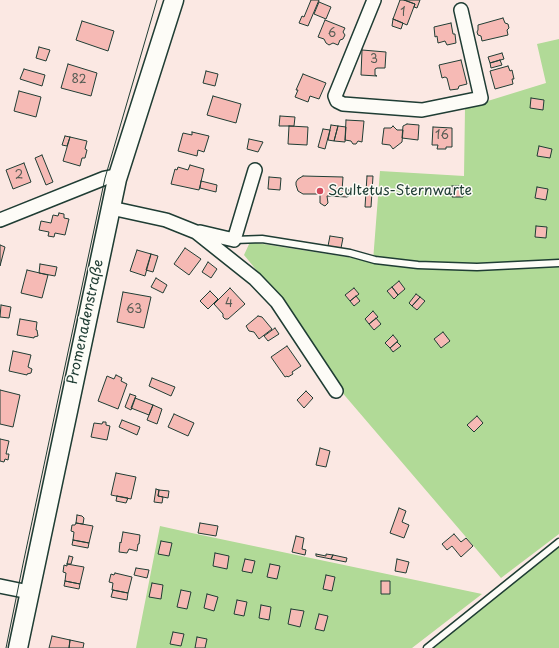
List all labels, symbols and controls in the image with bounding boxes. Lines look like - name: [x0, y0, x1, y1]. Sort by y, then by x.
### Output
- house number: 1: [400, 6, 406, 20]
- house number: 6: [328, 27, 336, 41]
- house number: 3: [370, 53, 378, 67]
- house number: 82: [72, 73, 86, 87]
- house number: 16: [435, 129, 449, 143]
- house number: 2: [15, 169, 23, 183]
- place label: Scultetus-Sternwarte: [328, 183, 472, 199]
- marker: Scultetus-Sternwarte: [315, 186, 325, 196]
- street label: Promenadenstraße: [65, 258, 107, 386]
- house number: 4: [225, 297, 233, 311]
- house number: 63: [126, 303, 142, 317]

